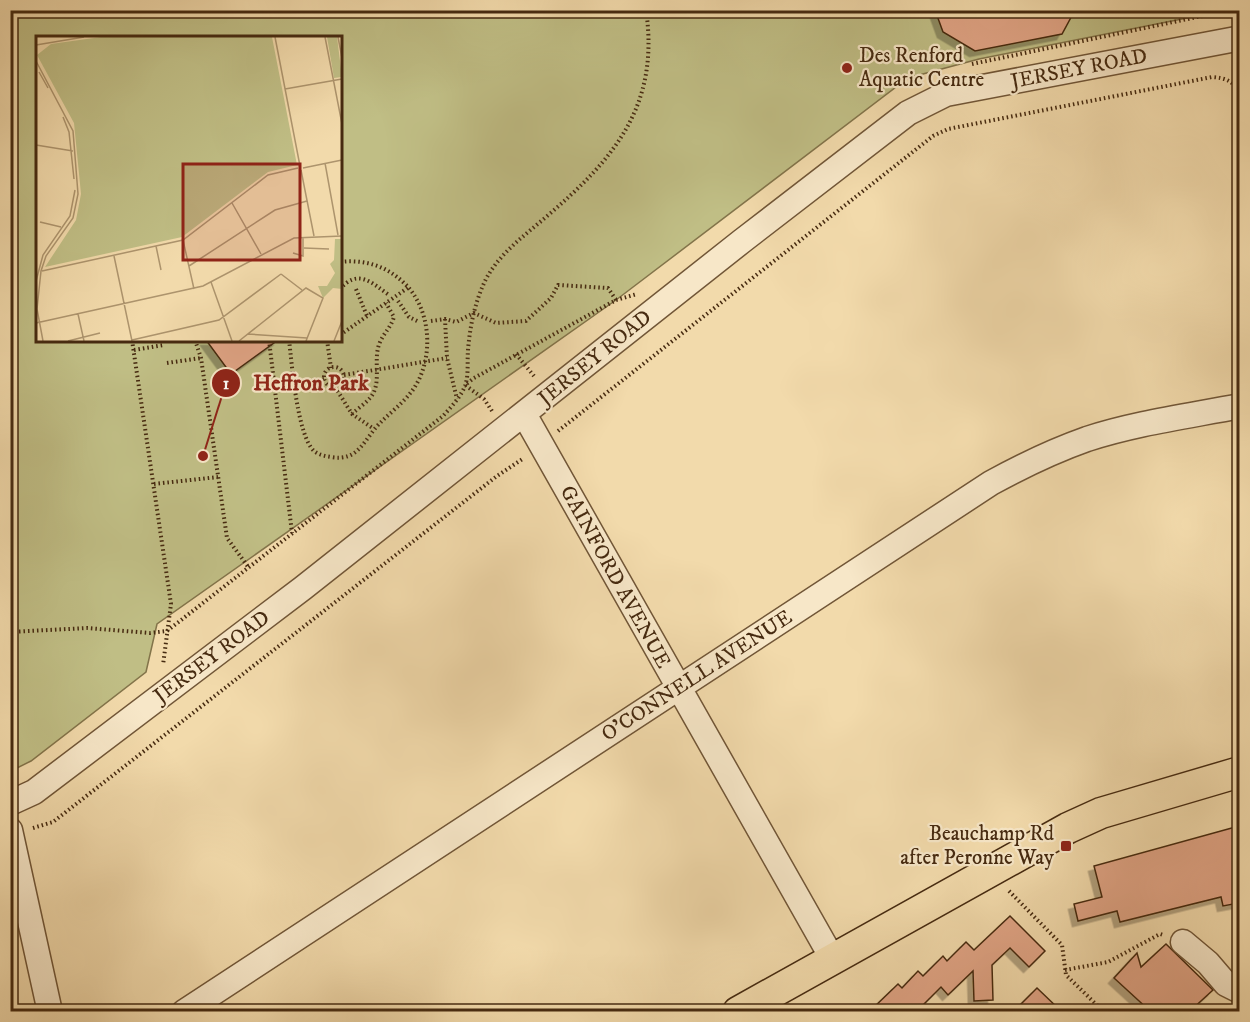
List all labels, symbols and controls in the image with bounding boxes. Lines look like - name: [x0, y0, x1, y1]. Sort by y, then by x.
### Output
- inset map: [36, 36, 342, 342]
- place label: Des Renford Aquatic Centre: [859, 43, 985, 93]
- street label: JERSEY ROAD: [1007, 43, 1149, 95]
- marker: Des Renford Aquatic Centre: [840, 61, 854, 75]
- street label: JERSEY ROAD: [531, 304, 657, 413]
- callout: Heffron Park: [211, 363, 380, 403]
- text: Heffron Park: [253, 370, 370, 397]
- text: 1: [223, 373, 230, 395]
- street label: GAINFORD AVENUE: [554, 481, 676, 673]
- street label: JERSEY ROAD: [147, 605, 275, 710]
- street label: O'CONNELL AVENUE: [597, 605, 797, 747]
- place label: Beauchamp Rd after Peronne Way: [900, 821, 1055, 871]
- marker: Beauchamp Rd after Peronne Way: [1059, 839, 1073, 853]

